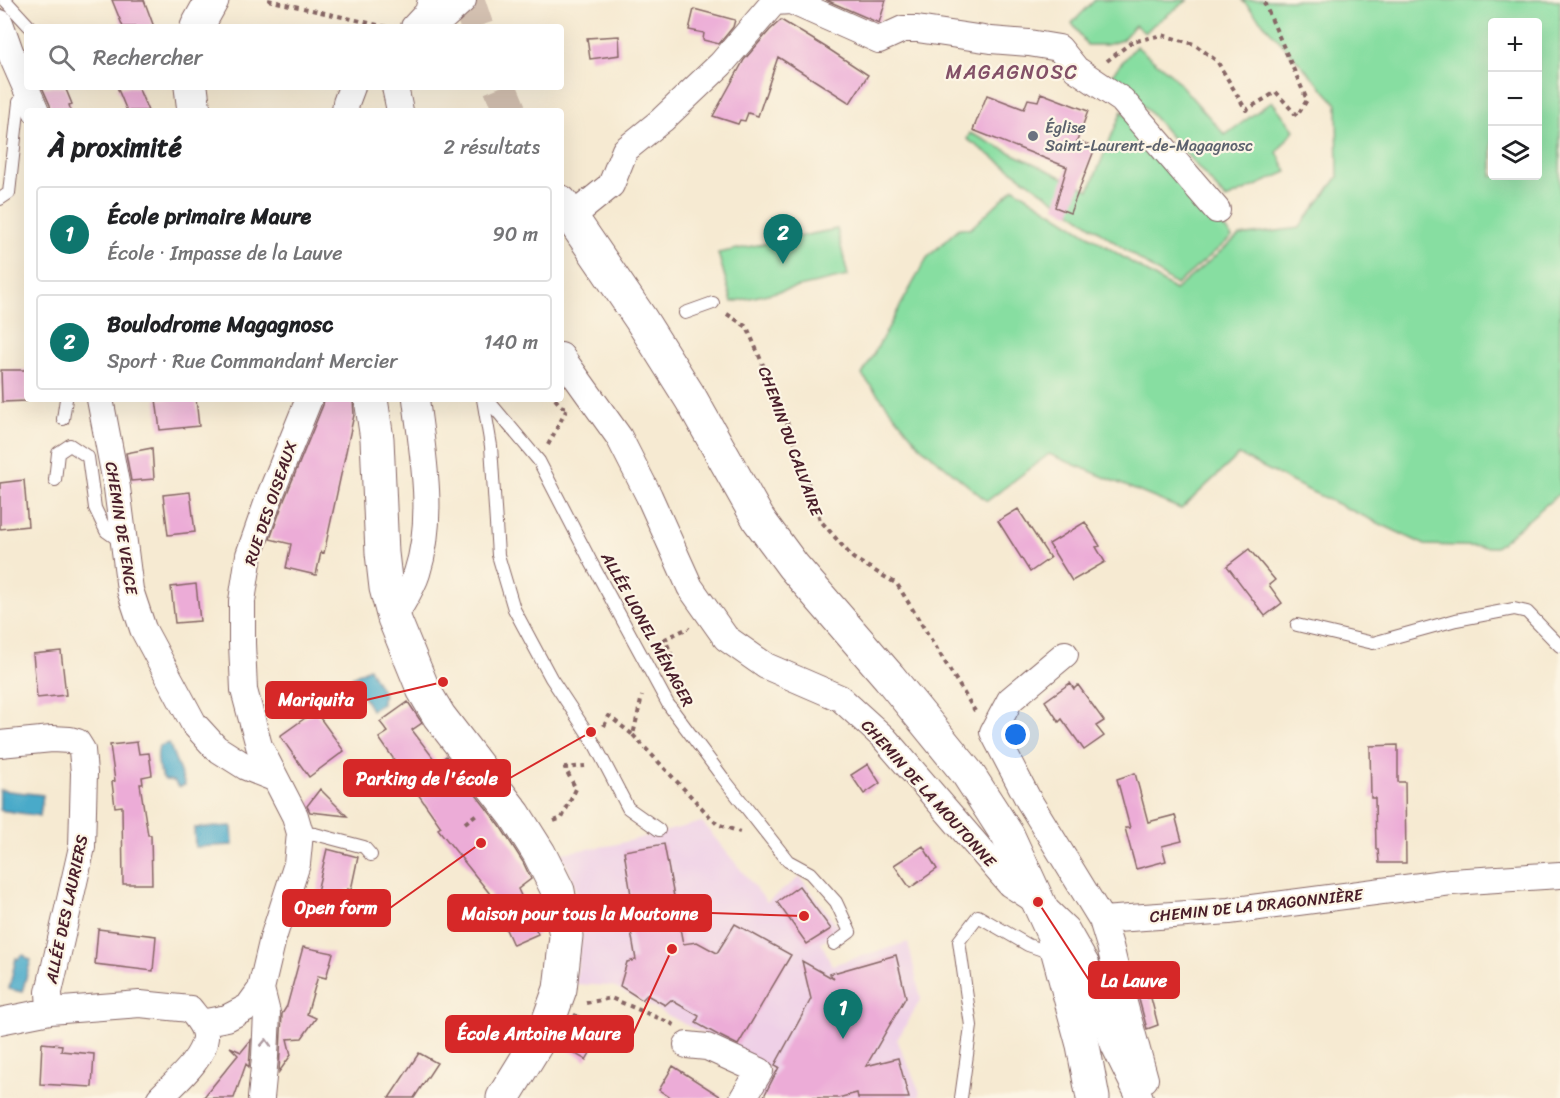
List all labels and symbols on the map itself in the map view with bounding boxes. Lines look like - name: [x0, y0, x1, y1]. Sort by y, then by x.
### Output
- district label: MAGAGNOSC: [946, 55, 1078, 90]
- place label: Église Saint-Laurent-de-Magagnosc: [1045, 113, 1253, 160]
- marker: Église Saint-Laurent-de-Magagnosc: [1026, 129, 1040, 143]
- pin: 2: [764, 214, 802, 264]
- street label: CHEMIN DU CALVAIRE: [750, 362, 832, 521]
- street label: RUE DES OISEAUX: [236, 436, 306, 569]
- street label: CHEMIN DE VENCE: [97, 460, 147, 598]
- street label: ALLÉE LIONEL MÉNAGER: [592, 546, 702, 712]
- callout: Mariquita: [266, 682, 366, 718]
- text: Mariquita: [277, 684, 355, 716]
- street label: CHEMIN DE LA MOUTONNE: [854, 712, 1004, 875]
- your location: [1001, 720, 1030, 749]
- callout: Parking de l'école: [344, 760, 510, 796]
- text: Parking de l'école: [356, 763, 499, 795]
- street label: ALLÉE DES LAURIERS: [36, 832, 96, 987]
- street label: CHEMIN DE LA DRAGONNIÈRE: [1148, 880, 1365, 931]
- callout: Open form: [283, 890, 390, 926]
- text: Open form: [295, 892, 378, 924]
- callout: Maison pour tous la Moutonne: [448, 895, 711, 931]
- text: Maison pour tous la Moutonne: [461, 898, 699, 930]
- callout: La Lauve: [1089, 962, 1179, 998]
- text: La Lauve: [1101, 965, 1168, 997]
- pin: 1: [824, 990, 862, 1039]
- callout: École Antoine Maure: [446, 1016, 633, 1052]
- text: École Antoine Maure: [457, 1018, 622, 1050]
- one-way arrow: [259, 1039, 272, 1048]

